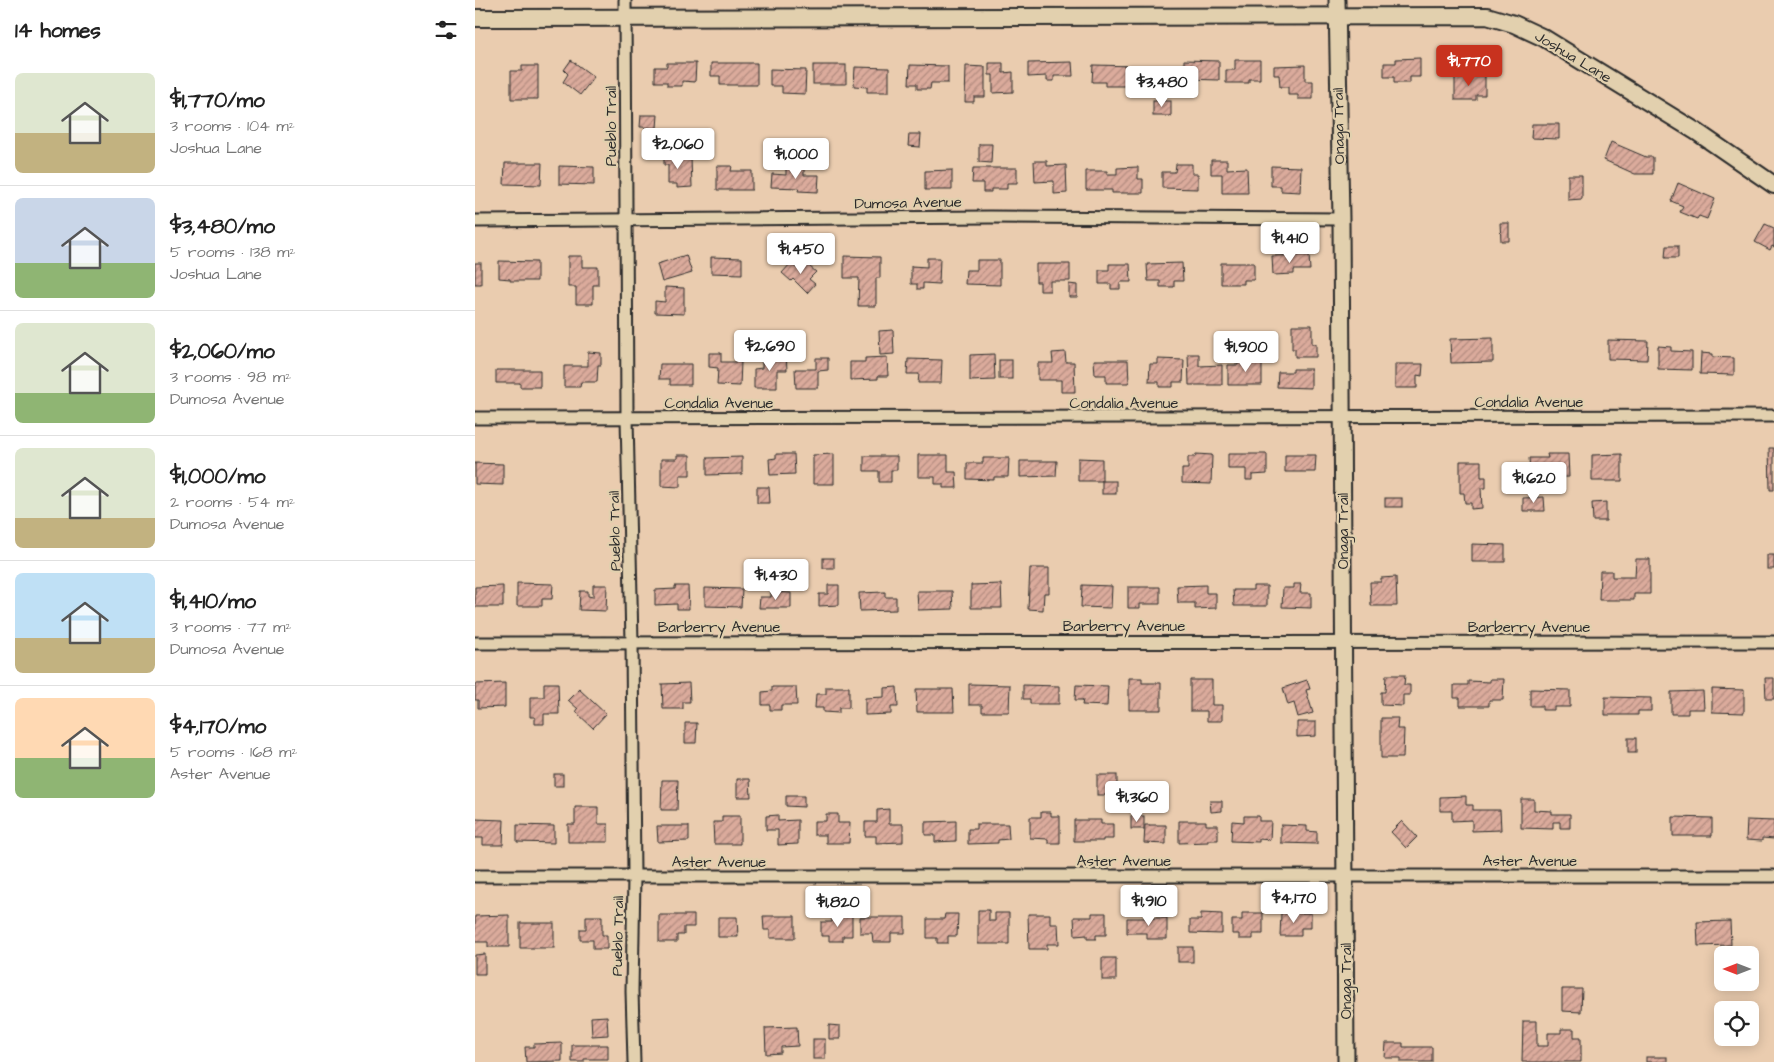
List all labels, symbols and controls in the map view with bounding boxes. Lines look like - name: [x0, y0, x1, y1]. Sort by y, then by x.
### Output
- text: 14 homes: [15, 16, 101, 45]
- icon: filters: [432, 16, 460, 44]
- street label: Joshua Lane: [1531, 26, 1615, 88]
- pin: $1,770: [1428, 44, 1510, 87]
- text: $1,770: [1447, 50, 1491, 72]
- pin: $3,480: [1121, 66, 1203, 108]
- text: $3,480: [1136, 71, 1188, 93]
- text: $1,770/mo: [170, 86, 265, 115]
- street label: Pueblo Trail: [601, 86, 622, 166]
- street label: Onaga Trail: [1328, 88, 1351, 164]
- icon: home: [55, 93, 115, 153]
- text: 3 rooms · 104 m²: [170, 115, 295, 137]
- pin: $2,060: [637, 128, 719, 170]
- text: $2,060: [652, 133, 704, 155]
- text: Joshua Lane: [170, 137, 262, 159]
- pin: $1,000: [755, 138, 837, 180]
- text: $1,000: [774, 143, 818, 165]
- street label: Dumosa Avenue: [854, 192, 962, 214]
- text: $3,480/mo: [170, 212, 275, 241]
- icon: home: [55, 218, 115, 278]
- pin: $1,410: [1249, 222, 1331, 264]
- text: $1,410: [1272, 227, 1308, 249]
- pin: $1,450: [760, 232, 842, 275]
- text: $1,450: [778, 238, 824, 260]
- text: 5 rooms · 138 m²: [170, 241, 296, 263]
- text: Joshua Lane: [170, 263, 262, 285]
- pin: $2,690: [729, 330, 811, 372]
- pin: $1,900: [1205, 330, 1287, 373]
- text: $2,690: [745, 335, 795, 357]
- text: $1,900: [1224, 336, 1268, 358]
- text: $2,060/mo: [170, 337, 275, 366]
- icon: home: [55, 343, 115, 403]
- text: 3 rooms · 98 m²: [170, 366, 291, 388]
- text: Dumosa Avenue: [170, 388, 285, 410]
- street label: Condalia Avenue: [1475, 392, 1583, 413]
- street label: Condalia Avenue: [665, 393, 773, 414]
- street label: Condalia Avenue: [1070, 393, 1178, 414]
- text: $1,000/mo: [170, 462, 266, 491]
- pin: $1,620: [1493, 462, 1575, 504]
- text: $1,620: [1512, 467, 1556, 489]
- icon: home: [55, 468, 115, 528]
- text: 2 rooms · 54 m²: [170, 491, 295, 513]
- street label: Pueblo Trail: [604, 491, 626, 571]
- street label: Onaga Trail: [1333, 493, 1355, 569]
- text: Dumosa Avenue: [170, 513, 285, 535]
- pin: $1,430: [735, 558, 817, 601]
- text: $1,430: [755, 564, 797, 586]
- text: $1,410/mo: [170, 587, 256, 616]
- icon: home: [55, 593, 115, 653]
- text: 3 rooms · 77 m²: [170, 616, 291, 638]
- street label: Barberry Avenue: [1063, 616, 1185, 638]
- street label: Barberry Avenue: [658, 617, 780, 639]
- street label: Barberry Avenue: [1468, 617, 1590, 639]
- text: Dumosa Avenue: [170, 638, 285, 660]
- text: $4,170/mo: [170, 712, 266, 741]
- icon: home: [55, 718, 115, 778]
- text: 5 rooms · 168 m²: [170, 741, 297, 763]
- text: Aster Avenue: [170, 763, 271, 785]
- pin: $1,360: [1096, 780, 1178, 823]
- text: $1,360: [1116, 786, 1158, 808]
- street label: Aster Avenue: [1077, 851, 1171, 872]
- street label: Aster Avenue: [1483, 851, 1577, 872]
- street label: Aster Avenue: [672, 852, 766, 873]
- pin: $4,170: [1253, 882, 1335, 924]
- pin: $1,910: [1108, 884, 1190, 927]
- pin: $1,820: [797, 886, 879, 928]
- text: $4,170: [1272, 887, 1316, 909]
- text: $1,910: [1131, 890, 1167, 912]
- text: $1,820: [816, 891, 860, 913]
- street label: Pueblo Trail: [607, 896, 629, 976]
- street label: Onaga Trail: [1336, 943, 1358, 1019]
- north arrow: [1714, 946, 1759, 991]
- map controls: [1714, 946, 1759, 1046]
- button: locate: [1714, 1001, 1759, 1046]

